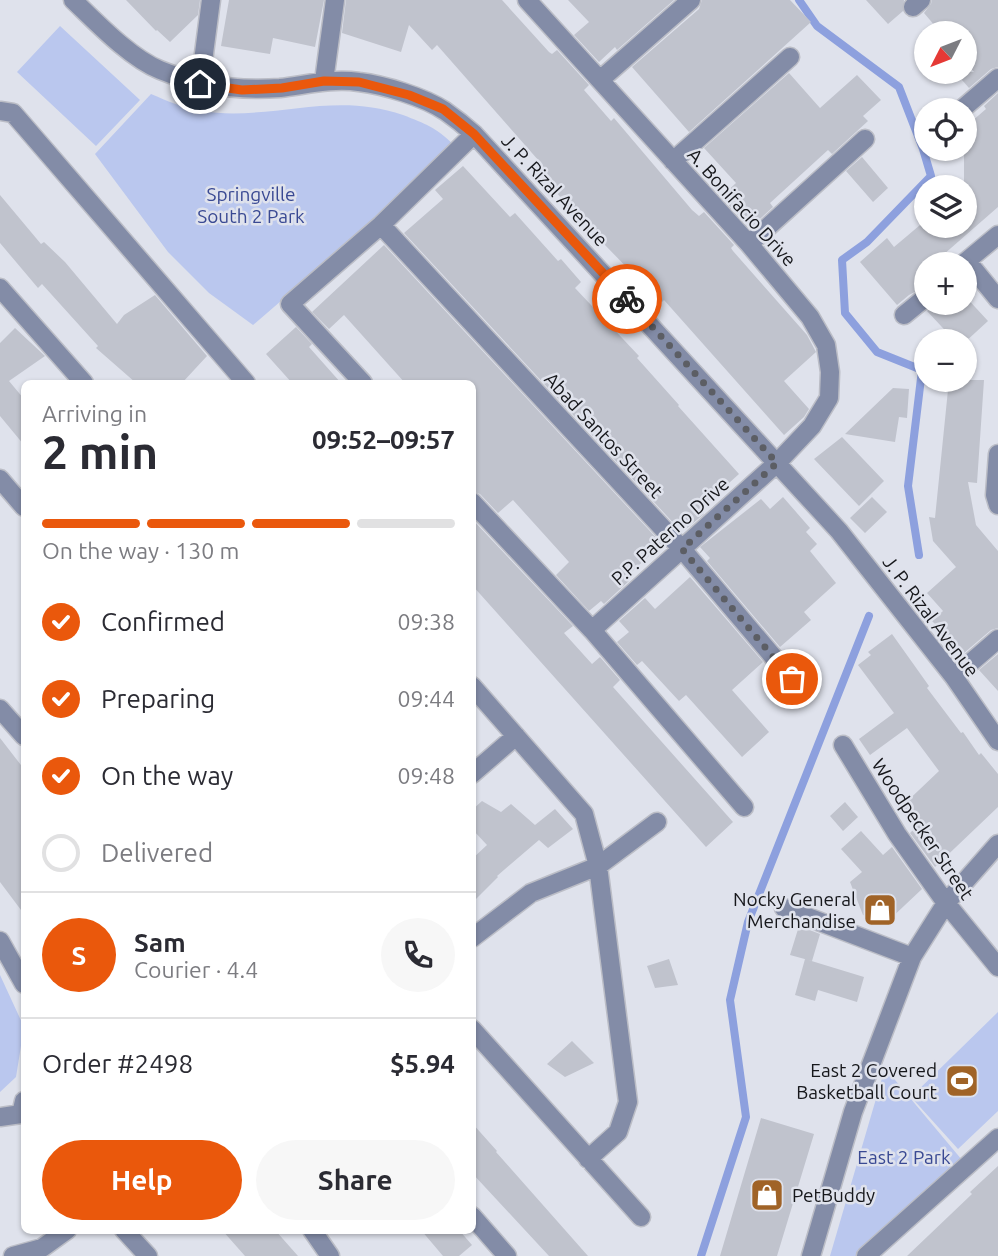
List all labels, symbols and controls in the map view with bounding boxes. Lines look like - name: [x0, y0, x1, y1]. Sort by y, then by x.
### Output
- north arrow: [914, 21, 976, 84]
- map controls: [914, 21, 977, 392]
- pin: [170, 54, 230, 114]
- icon: home: [181, 65, 219, 103]
- button: locate: [914, 98, 977, 161]
- street label: J. P. Rizal Avenue: [497, 129, 613, 251]
- street label: A. Bonifacio Drive: [683, 143, 801, 271]
- button: layers: [914, 175, 977, 238]
- park label: Springville South 2 Park: [197, 183, 305, 227]
- button: +: [914, 252, 977, 315]
- courier: [592, 264, 662, 334]
- icon: bike: [608, 280, 646, 318]
- button: −: [914, 329, 977, 392]
- street label: Abad Santos Street: [540, 368, 668, 503]
- text: Arriving in: [42, 401, 147, 426]
- text: 09:52–09:57: [312, 425, 455, 454]
- text: 2 min: [42, 426, 158, 478]
- street label: P.P. Paterno Drive: [607, 472, 733, 590]
- text: On the way · 130 m: [42, 538, 239, 563]
- street label: J. P. Rizal Avenue: [878, 551, 984, 681]
- icon: check: [42, 603, 80, 641]
- text: Confirmed: [101, 607, 225, 636]
- text: 09:38: [397, 609, 455, 634]
- pin: [762, 649, 822, 709]
- icon: bag: [773, 660, 811, 698]
- icon: check: [42, 680, 80, 718]
- text: Preparing: [101, 684, 215, 713]
- text: 09:44: [397, 686, 455, 711]
- street label: Woodpecker Street: [868, 754, 979, 904]
- icon: check: [42, 757, 80, 795]
- text: On the way: [101, 761, 233, 790]
- text: 09:48: [397, 763, 455, 788]
- text: Delivered: [101, 838, 213, 867]
- place label: Nocky General Merchandise: [733, 888, 856, 932]
- shop icon: Nocky General Merchandise: [861, 891, 899, 929]
- button: phone: [381, 918, 455, 992]
- text: Sam: [134, 928, 186, 957]
- text: S: [72, 941, 86, 970]
- text: Courier · 4.4: [134, 957, 258, 982]
- text: Order #2498: [42, 1049, 193, 1078]
- text: $5.94: [390, 1049, 455, 1078]
- place label: East 2 Covered Basketball Court: [796, 1059, 938, 1103]
- sports icon: East 2 Covered Basketball Court: [943, 1062, 981, 1100]
- button: Help: [42, 1140, 242, 1220]
- button: Share: [256, 1140, 455, 1220]
- park label: East 2 Park: [857, 1146, 951, 1168]
- shop icon: PetBuddy: [748, 1176, 786, 1214]
- place label: PetBuddy: [792, 1184, 875, 1206]

